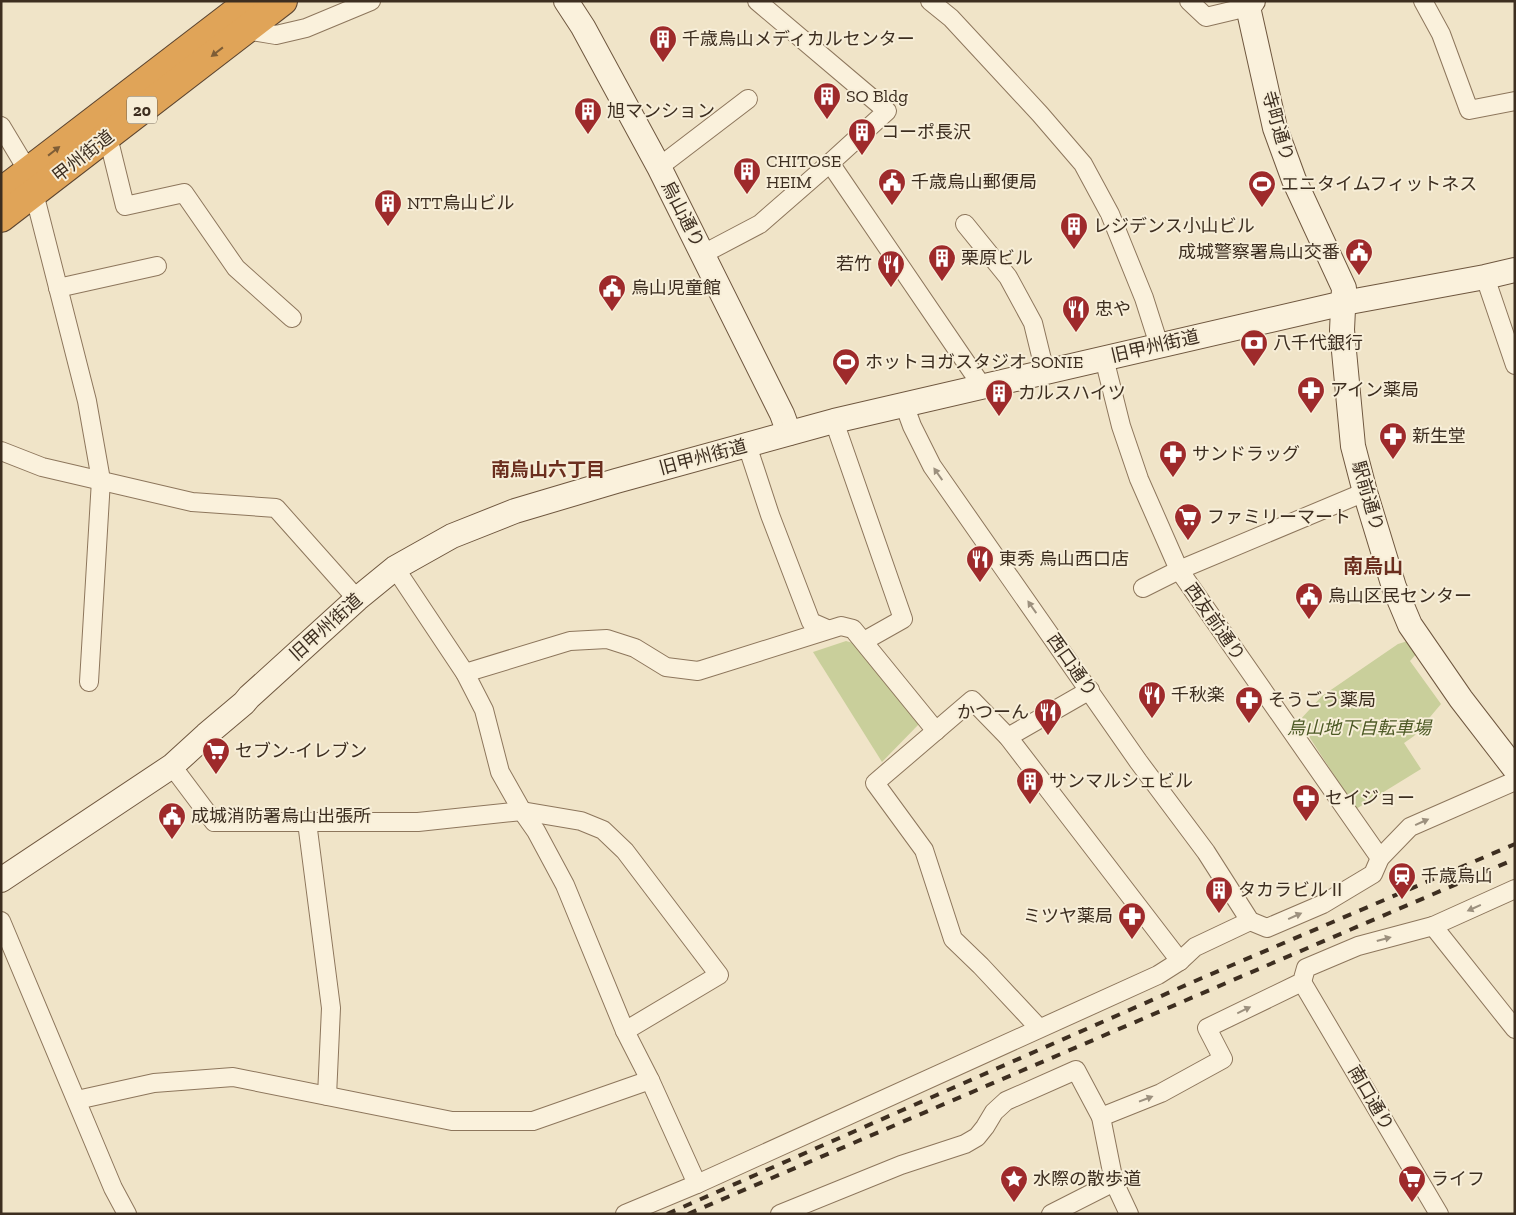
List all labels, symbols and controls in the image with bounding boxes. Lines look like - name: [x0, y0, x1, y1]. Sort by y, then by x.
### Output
- building icon: 千歳烏山メディカルセンター: [648, 24, 678, 63]
- place label: 千歳烏山メディカルセンター: [682, 28, 915, 50]
- one-way arrow: [211, 47, 224, 58]
- building icon: SO Bldg: [812, 81, 842, 120]
- place label: SO Bldg: [846, 85, 908, 107]
- street label: 寺町通り: [1258, 88, 1298, 164]
- road number: 20: [127, 96, 157, 124]
- building icon: 旭マンション: [573, 96, 603, 135]
- place label: 旭マンション: [607, 100, 715, 122]
- building icon: コーポ長沢: [847, 117, 877, 156]
- place label: コーポ長沢: [881, 121, 971, 143]
- street label: 甲州街道: [48, 125, 118, 187]
- one-way arrow: [47, 146, 60, 157]
- place label: CHITOSE HEIM: [766, 150, 841, 193]
- building icon: CHITOSE HEIM: [732, 156, 762, 195]
- public building icon: 千歳烏山郵便局: [877, 167, 907, 206]
- sports icon: エニタイムフィットネス: [1247, 169, 1277, 208]
- place label: 千歳烏山郵便局: [911, 171, 1037, 193]
- place label: エニタイムフィットネス: [1281, 173, 1477, 195]
- street label: 烏山通り: [657, 177, 709, 251]
- building icon: NTT烏山ビル: [373, 188, 403, 227]
- place label: NTT烏山ビル: [407, 192, 515, 214]
- building icon: レジデンス小山ビル: [1059, 211, 1089, 250]
- place label: レジデンス小山ビル: [1093, 215, 1255, 237]
- public building icon: 成城警察署烏山交番: [1344, 237, 1374, 276]
- place label: 成城警察署烏山交番: [1178, 241, 1340, 263]
- building icon: 栗原ビル: [927, 243, 957, 282]
- place label: 栗原ビル: [961, 247, 1033, 269]
- restaurant icon: 若竹: [876, 249, 906, 288]
- place label: 若竹: [836, 253, 872, 275]
- public building icon: 烏山児童館: [597, 273, 627, 312]
- place label: 烏山児童館: [631, 277, 721, 299]
- restaurant icon: 忠や: [1061, 294, 1091, 333]
- place label: 忠や: [1095, 298, 1131, 320]
- street label: 旧甲州街道: [1109, 325, 1201, 367]
- bank icon: 八千代銀行: [1239, 328, 1269, 367]
- place label: 八千代銀行: [1273, 332, 1363, 354]
- sports icon: ホットヨガスタジオ SONIE: [831, 347, 861, 386]
- place label: ホットヨガスタジオ SONIE: [865, 351, 1083, 373]
- pharmacy icon: アイン薬局: [1296, 375, 1326, 414]
- building icon: カルスハイツ: [984, 378, 1014, 417]
- place label: アイン薬局: [1330, 379, 1419, 401]
- place label: カルスハイツ: [1018, 382, 1126, 404]
- pharmacy icon: 新生堂: [1378, 421, 1408, 460]
- place label: 新生堂: [1412, 425, 1466, 447]
- street label: 旧甲州街道: [657, 435, 749, 479]
- pharmacy icon: サンドラッグ: [1158, 439, 1188, 478]
- place label: サンドラッグ: [1192, 443, 1300, 465]
- district label: 南烏山六丁目: [491, 458, 605, 481]
- street label: 駅前通り: [1348, 458, 1388, 534]
- one-way arrow: [933, 467, 943, 481]
- supermarket icon: ファミリーマート: [1173, 502, 1203, 541]
- place label: ファミリーマート: [1207, 506, 1351, 528]
- restaurant icon: 東秀 烏山西口店: [965, 544, 995, 583]
- place label: 東秀 烏山西口店: [999, 548, 1129, 570]
- district label: 南烏山: [1343, 554, 1403, 578]
- street label: 西友前通り: [1180, 579, 1250, 665]
- public building icon: 烏山区民センター: [1294, 581, 1324, 620]
- place label: 烏山区民センター: [1328, 585, 1472, 607]
- street label: 旧甲州街道: [285, 589, 367, 665]
- one-way arrow: [1027, 600, 1037, 614]
- street label: 西口通り: [1042, 629, 1102, 701]
- restaurant icon: 千秋楽: [1137, 680, 1167, 719]
- place label: 千秋楽: [1171, 684, 1225, 706]
- pharmacy icon: そうごう薬局: [1234, 685, 1264, 724]
- place label: そうごう薬局: [1268, 689, 1376, 711]
- restaurant icon: かつーん: [1033, 697, 1063, 736]
- place label: かつーん: [957, 701, 1029, 723]
- park label: 烏山地下自転車場: [1287, 717, 1433, 739]
- supermarket icon: セブン-イレブン: [201, 736, 231, 775]
- place label: セブン-イレブン: [235, 740, 367, 762]
- building icon: サンマルシェビル: [1015, 766, 1045, 805]
- place label: サンマルシェビル: [1049, 770, 1193, 792]
- pharmacy icon: セイジョー: [1291, 783, 1321, 822]
- place label: セイジョー: [1325, 787, 1415, 809]
- public building icon: 成城消防署烏山出張所: [157, 801, 187, 840]
- place label: 成城消防署烏山出張所: [191, 805, 371, 827]
- one-way arrow: [1415, 817, 1429, 825]
- station icon: 千歳烏山: [1387, 861, 1417, 900]
- place label: 千歳烏山: [1421, 865, 1493, 887]
- building icon: タカラビルⅡ: [1204, 875, 1234, 914]
- place label: タカラビルⅡ: [1238, 879, 1346, 901]
- pharmacy icon: ミツヤ薬局: [1117, 901, 1147, 940]
- one-way arrow: [1467, 904, 1481, 912]
- place label: ミツヤ薬局: [1023, 905, 1113, 927]
- one-way arrow: [1288, 911, 1302, 919]
- one-way arrow: [1377, 935, 1392, 943]
- one-way arrow: [1237, 1006, 1251, 1014]
- street label: 南口通り: [1343, 1061, 1399, 1135]
- one-way arrow: [1139, 1095, 1154, 1103]
- place icon: 水際の散歩道: [999, 1164, 1029, 1203]
- supermarket icon: ライフ: [1397, 1164, 1427, 1203]
- place label: 水際の散歩道: [1033, 1168, 1141, 1190]
- place label: ライフ: [1431, 1168, 1485, 1190]

